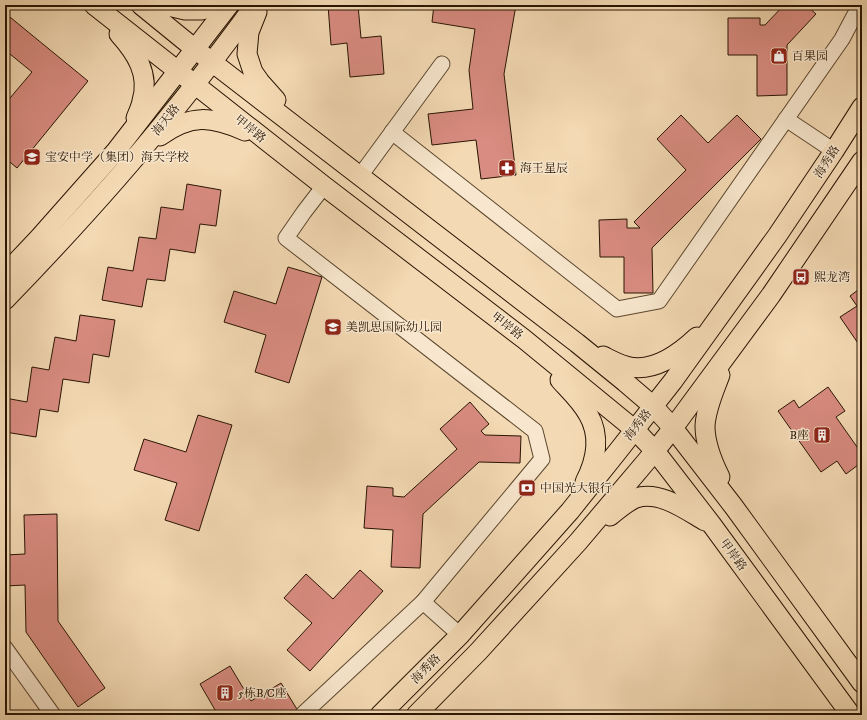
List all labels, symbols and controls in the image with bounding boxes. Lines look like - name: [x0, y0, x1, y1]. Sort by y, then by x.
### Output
- shop icon: 百果园: [769, 46, 789, 66]
- place label: 百果园: [792, 49, 828, 64]
- street label: 海天路: [149, 101, 183, 139]
- street label: 甲岸路: [231, 112, 269, 146]
- street label: 海秀路: [811, 143, 843, 181]
- school or university icon: 宝安中学（集团）海天学校: [22, 147, 42, 167]
- place label: 宝安中学（集团）海天学校: [45, 150, 189, 165]
- pharmacy icon: 海王星辰: [497, 158, 517, 178]
- place label: 海王星辰: [520, 161, 568, 176]
- bus stop icon: 熙龙湾: [791, 267, 811, 287]
- place label: 熙龙湾: [814, 270, 850, 285]
- street label: 甲岸路: [488, 309, 526, 343]
- school or university icon: 美凯思国际幼儿园: [323, 317, 343, 337]
- place label: 美凯思国际幼儿园: [346, 320, 442, 335]
- street label: 海秀路: [621, 406, 655, 444]
- building icon: B座: [812, 425, 832, 445]
- place label: B座: [789, 428, 809, 443]
- bank icon: 中国光大银行: [517, 478, 537, 498]
- place label: 中国光大银行: [540, 481, 612, 496]
- street label: 甲岸路: [716, 536, 750, 574]
- street label: 海秀路: [408, 651, 444, 687]
- building icon: 5栋B/C座: [215, 683, 235, 703]
- place label: 5栋B/C座: [238, 686, 287, 701]

